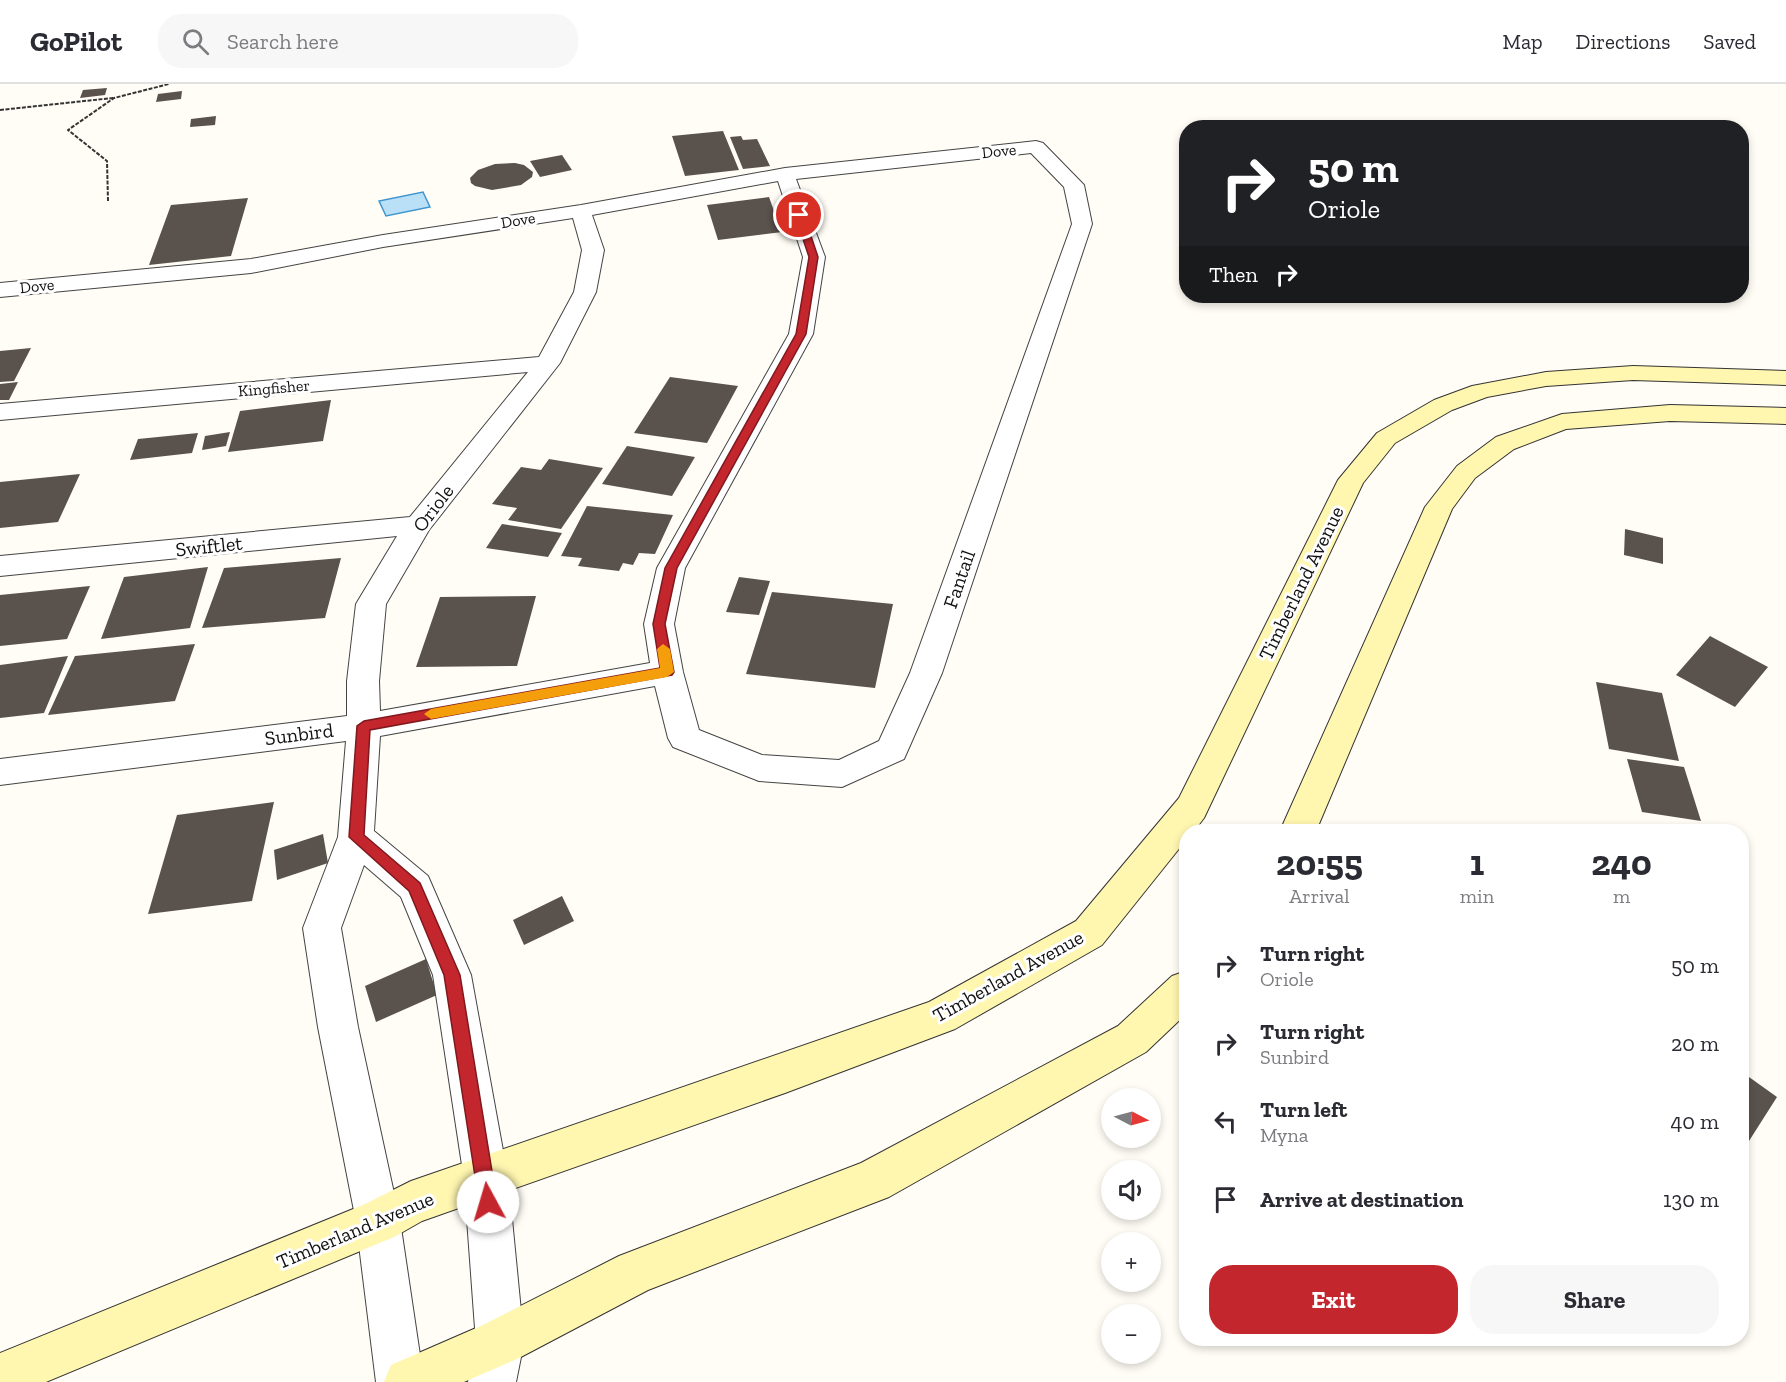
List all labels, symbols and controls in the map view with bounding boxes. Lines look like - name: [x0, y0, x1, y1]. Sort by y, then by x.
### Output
- search box: [158, 14, 578, 68]
- text: GoPilot: [30, 25, 122, 58]
- icon: search: [179, 25, 212, 58]
- text: Search here: [227, 28, 338, 55]
- text: Map: [1503, 29, 1543, 54]
- text: Directions: [1576, 29, 1670, 54]
- text: Saved: [1703, 29, 1756, 54]
- street label: Dove: [981, 140, 1017, 162]
- text: 50 m: [1308, 142, 1399, 193]
- icon: right: [1209, 144, 1287, 222]
- pin: [773, 189, 824, 240]
- text: Oriole: [1308, 193, 1380, 225]
- icon: arrive: [782, 198, 815, 231]
- street label: Dove: [499, 208, 537, 232]
- icon: right: [1270, 258, 1303, 291]
- text: Then: [1209, 261, 1258, 288]
- street label: Dove: [19, 275, 55, 297]
- street label: Kingfisher: [237, 375, 311, 401]
- street label: Oriole: [407, 479, 459, 537]
- street label: Timberland Avenue: [1253, 502, 1349, 664]
- street label: Swiftlet: [174, 530, 244, 561]
- street label: Fantail: [938, 547, 980, 611]
- street label: Sunbird: [263, 718, 335, 750]
- text: 20:55: [1276, 841, 1363, 884]
- text: 1: [1470, 841, 1484, 884]
- text: 240: [1591, 841, 1652, 884]
- text: Arrival: [1289, 884, 1350, 908]
- text: min: [1460, 884, 1494, 908]
- text: m: [1613, 884, 1630, 908]
- street label: Timberland Avenue: [929, 925, 1087, 1027]
- text: Turn right: [1260, 940, 1364, 967]
- icon: right: [1209, 949, 1242, 982]
- text: 50 m: [1671, 952, 1719, 979]
- text: Oriole: [1260, 967, 1314, 991]
- text: Turn right: [1260, 1018, 1364, 1045]
- icon: right: [1209, 1027, 1242, 1060]
- text: 20 m: [1671, 1030, 1719, 1057]
- text: Sunbird: [1260, 1045, 1329, 1069]
- north arrow: [1101, 1088, 1161, 1148]
- map controls: [1101, 1088, 1161, 1364]
- text: Turn left: [1260, 1096, 1347, 1123]
- icon: left: [1209, 1105, 1242, 1138]
- text: 40 m: [1670, 1108, 1719, 1135]
- text: Myna: [1260, 1123, 1308, 1147]
- button: sound: [1101, 1160, 1161, 1220]
- position arrow: [456, 1170, 520, 1234]
- icon: arrive: [1209, 1183, 1242, 1216]
- street label: Timberland Avenue: [273, 1186, 437, 1274]
- text: Arrive at destination: [1260, 1186, 1463, 1213]
- text: 130 m: [1663, 1186, 1719, 1213]
- button: +: [1101, 1232, 1161, 1292]
- button: Exit: [1209, 1265, 1458, 1334]
- button: Share: [1470, 1265, 1719, 1334]
- button: −: [1101, 1304, 1161, 1364]

